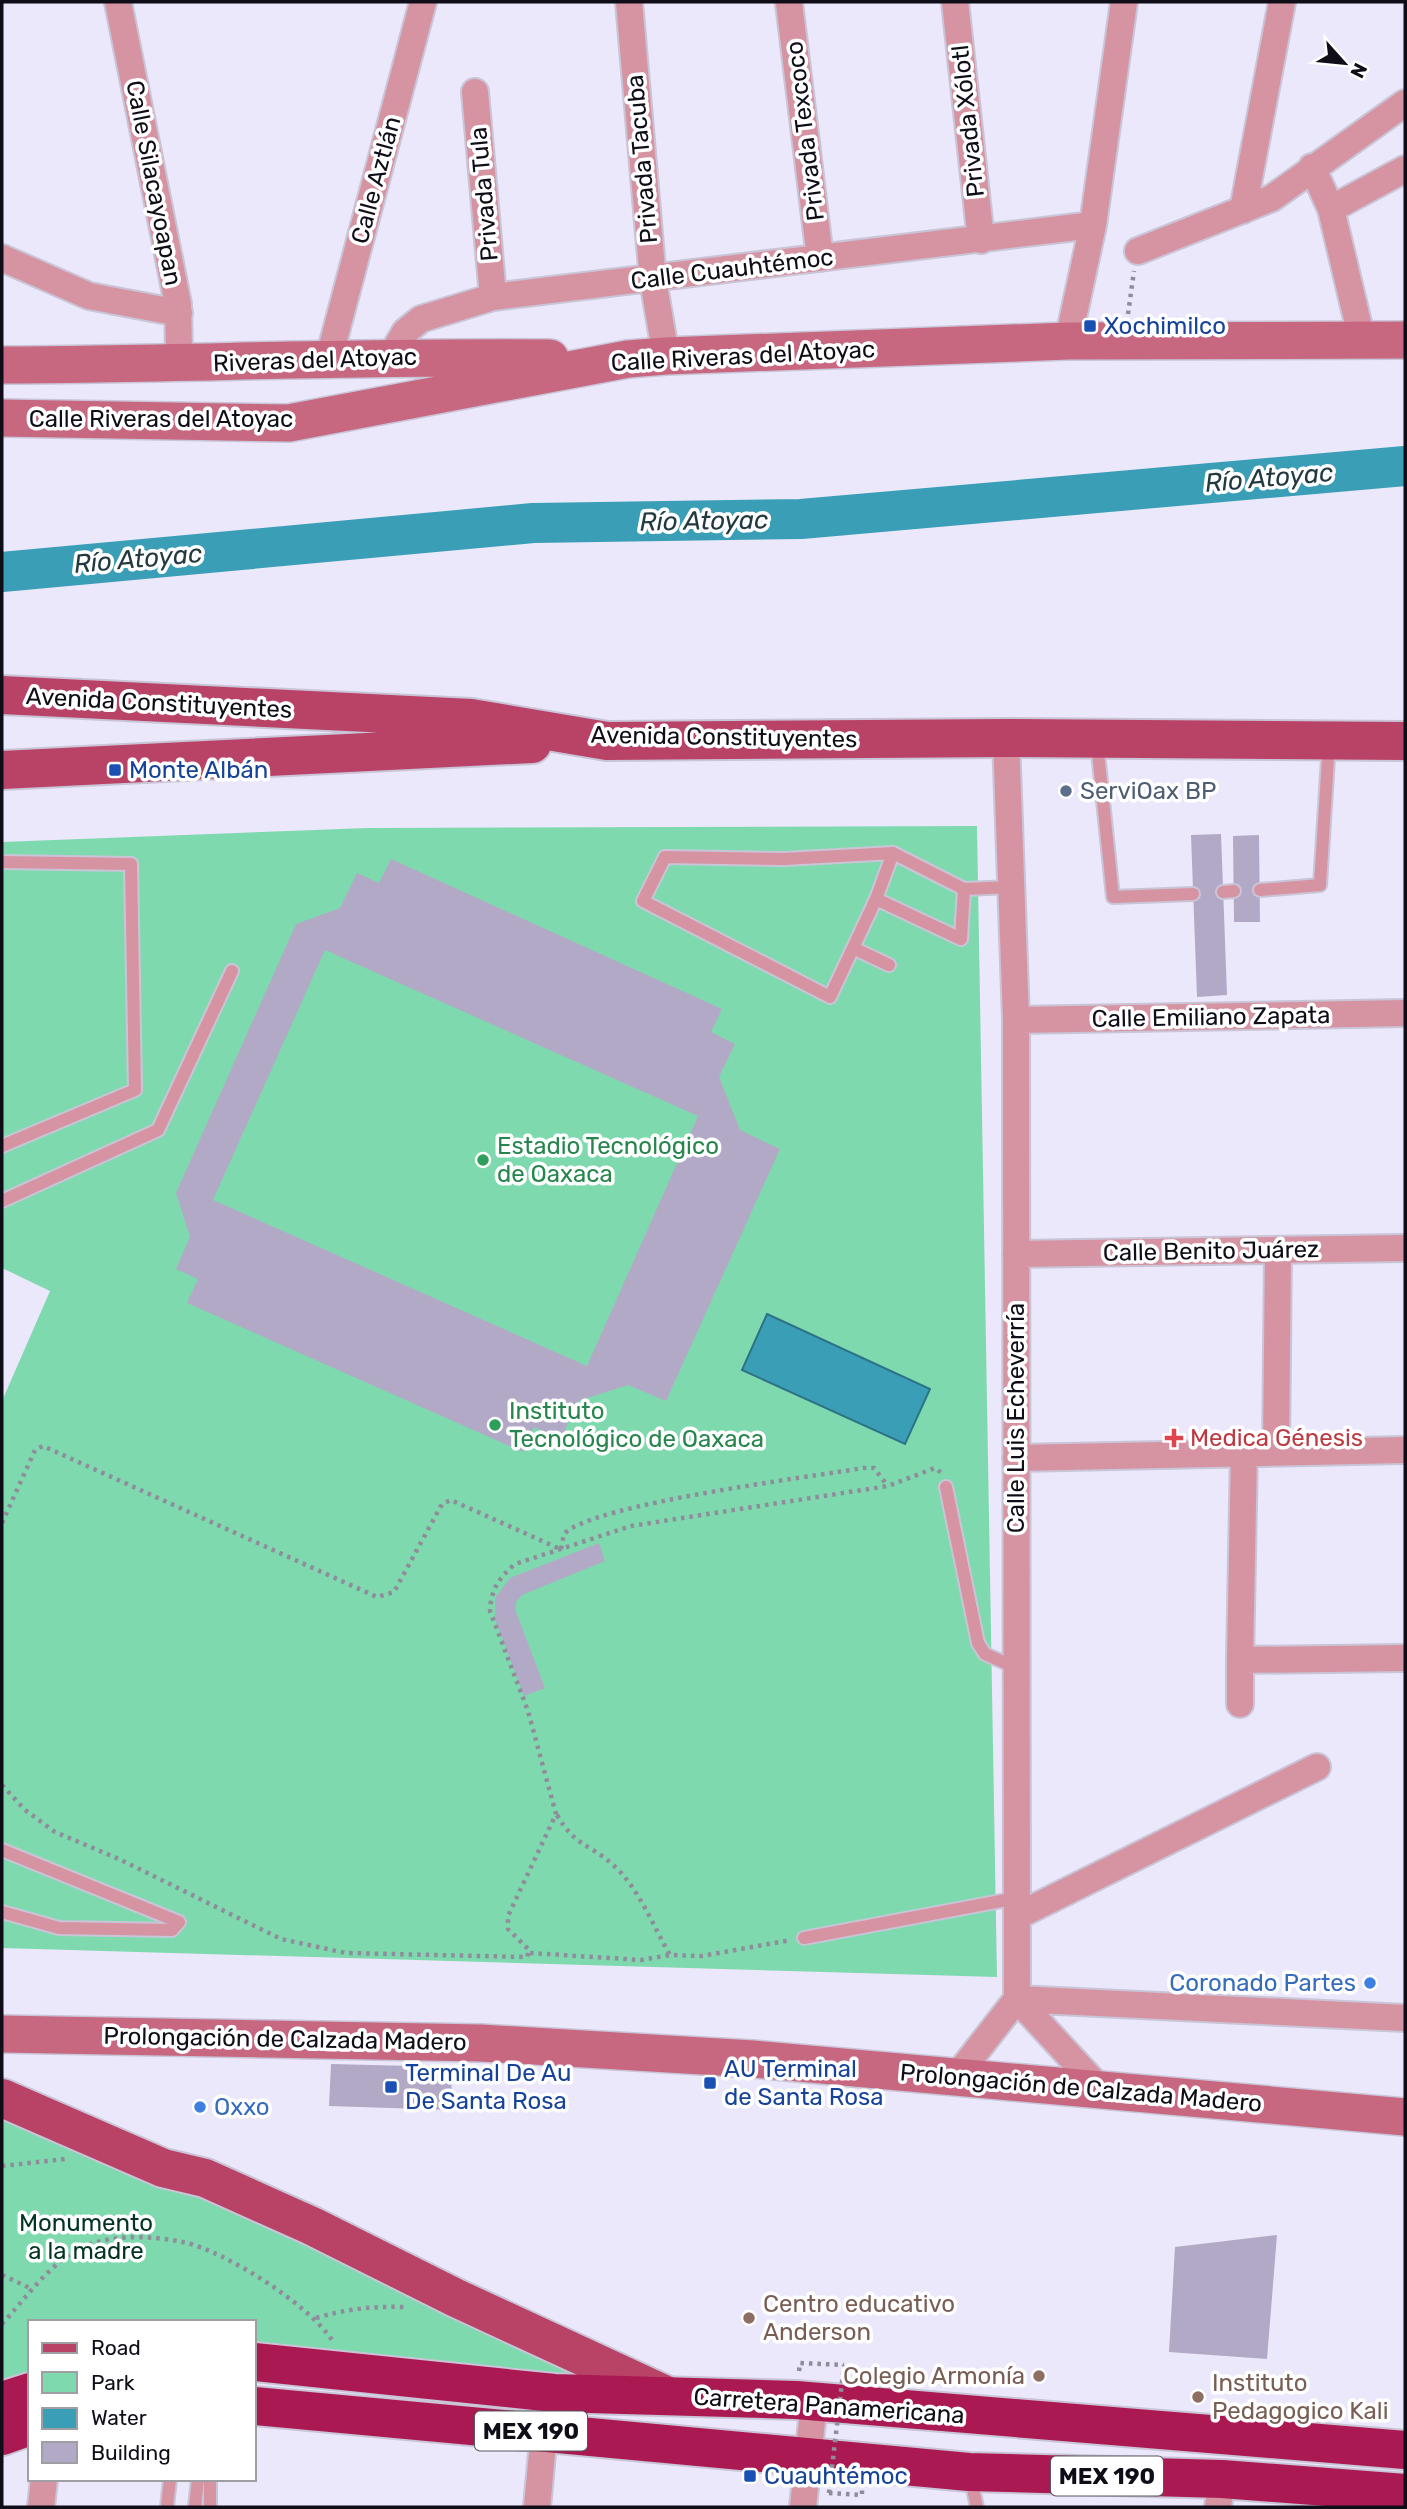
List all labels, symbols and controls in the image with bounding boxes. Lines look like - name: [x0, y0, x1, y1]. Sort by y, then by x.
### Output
- north arrow: [1309, 28, 1379, 98]
- street label: Privada Texcoco: [780, 40, 830, 222]
- street label: Privada Xólotl: [946, 43, 990, 199]
- text: N: [1345, 59, 1372, 82]
- street label: Privada Tacuba: [621, 73, 663, 245]
- street label: Calle Silacayoapan: [120, 78, 188, 288]
- street label: Calle Aztlán: [346, 113, 406, 247]
- street label: Privada Tula: [464, 126, 504, 262]
- street label: Calle Cuauhtémoc: [629, 243, 835, 295]
- place label: Xochimilco: [1104, 312, 1226, 340]
- marker: Xochimilco: [1082, 318, 1098, 334]
- street label: Calle Riveras del Atoyac: [610, 335, 876, 377]
- street label: Riveras del Atoyac: [212, 342, 418, 378]
- street label: Calle Riveras del Atoyac: [29, 405, 293, 433]
- water label: Río Atoyac: [1203, 457, 1335, 499]
- water label: Río Atoyac: [639, 504, 769, 538]
- water label: Río Atoyac: [72, 538, 204, 580]
- street label: Avenida Constituyentes: [25, 682, 293, 724]
- street label: Avenida Constituyentes: [590, 721, 858, 753]
- place label: Monte Albán: [129, 756, 268, 784]
- marker: Monte Albán: [107, 762, 123, 778]
- place label: ServiOax BP: [1080, 777, 1216, 805]
- marker: ServiOax BP: [1058, 783, 1074, 799]
- street label: Calle Emiliano Zapata: [1091, 1001, 1331, 1033]
- place label: Estadio Tecnológico de Oaxaca: [497, 1132, 719, 1188]
- marker: Estadio Tecnológico de Oaxaca: [475, 1152, 491, 1168]
- street label: Calle Benito Juárez: [1103, 1235, 1319, 1267]
- street label: Calle Luis Echeverría: [1002, 1303, 1030, 1533]
- place label: Instituto Tecnológico de Oaxaca: [509, 1397, 764, 1453]
- marker: Instituto Tecnológico de Oaxaca: [487, 1417, 503, 1433]
- place label: Medica Génesis: [1190, 1424, 1363, 1452]
- marker: Medica Génesis: [1164, 1428, 1184, 1448]
- place label: Coronado Partes: [1169, 1969, 1356, 1997]
- marker: Coronado Partes: [1362, 1975, 1378, 1991]
- street label: Prolongación de Calzada Madero: [103, 2022, 467, 2056]
- place label: AU Terminal de Santa Rosa: [724, 2055, 884, 2111]
- street label: Prolongación de Calzada Madero: [899, 2058, 1263, 2118]
- place label: Terminal De Au De Santa Rosa: [405, 2059, 571, 2115]
- marker: AU Terminal de Santa Rosa: [702, 2075, 718, 2091]
- marker: Terminal De Au De Santa Rosa: [383, 2079, 399, 2095]
- place label: Oxxo: [214, 2093, 270, 2121]
- marker: Oxxo: [192, 2099, 208, 2115]
- park label: Monumento a la madre: [19, 2209, 153, 2265]
- place label: Centro educativo Anderson: [763, 2290, 955, 2346]
- marker: Centro educativo Anderson: [741, 2310, 757, 2326]
- legend: [28, 2320, 256, 2481]
- text: Road: [91, 2335, 141, 2360]
- place label: Colegio Armonía: [843, 2362, 1025, 2390]
- marker: Colegio Armonía: [1031, 2368, 1047, 2384]
- place label: Instituto Pedagogico Kali: [1212, 2369, 1389, 2425]
- text: Park: [91, 2370, 135, 2395]
- street label: Carretera Panamericana: [693, 2383, 965, 2429]
- marker: Instituto Pedagogico Kali: [1190, 2389, 1206, 2405]
- text: Water: [91, 2405, 147, 2430]
- road number: MEX 190: [475, 2412, 587, 2450]
- text: Building: [91, 2440, 171, 2465]
- road number: MEX 190: [1051, 2456, 1163, 2496]
- place label: Cuauhtémoc: [764, 2462, 908, 2490]
- marker: Cuauhtémoc: [742, 2468, 758, 2484]

